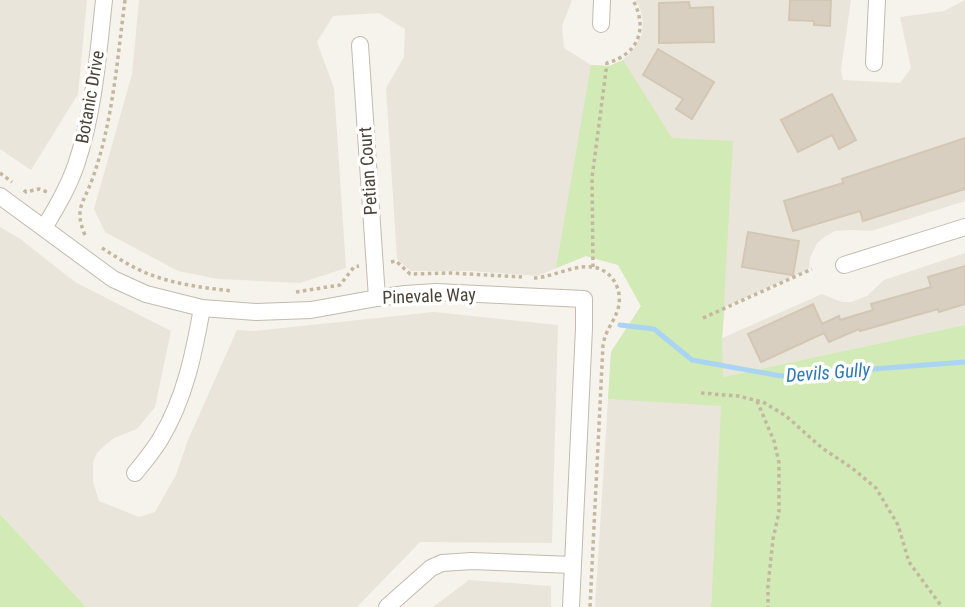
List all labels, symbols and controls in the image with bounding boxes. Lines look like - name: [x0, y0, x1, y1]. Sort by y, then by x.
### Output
- street label: Botanic Drive: [71, 49, 108, 145]
- street label: Petian Court: [354, 126, 381, 216]
- street label: Pinevale Way: [382, 283, 477, 308]
- water label: Devils Gully: [785, 358, 872, 387]

